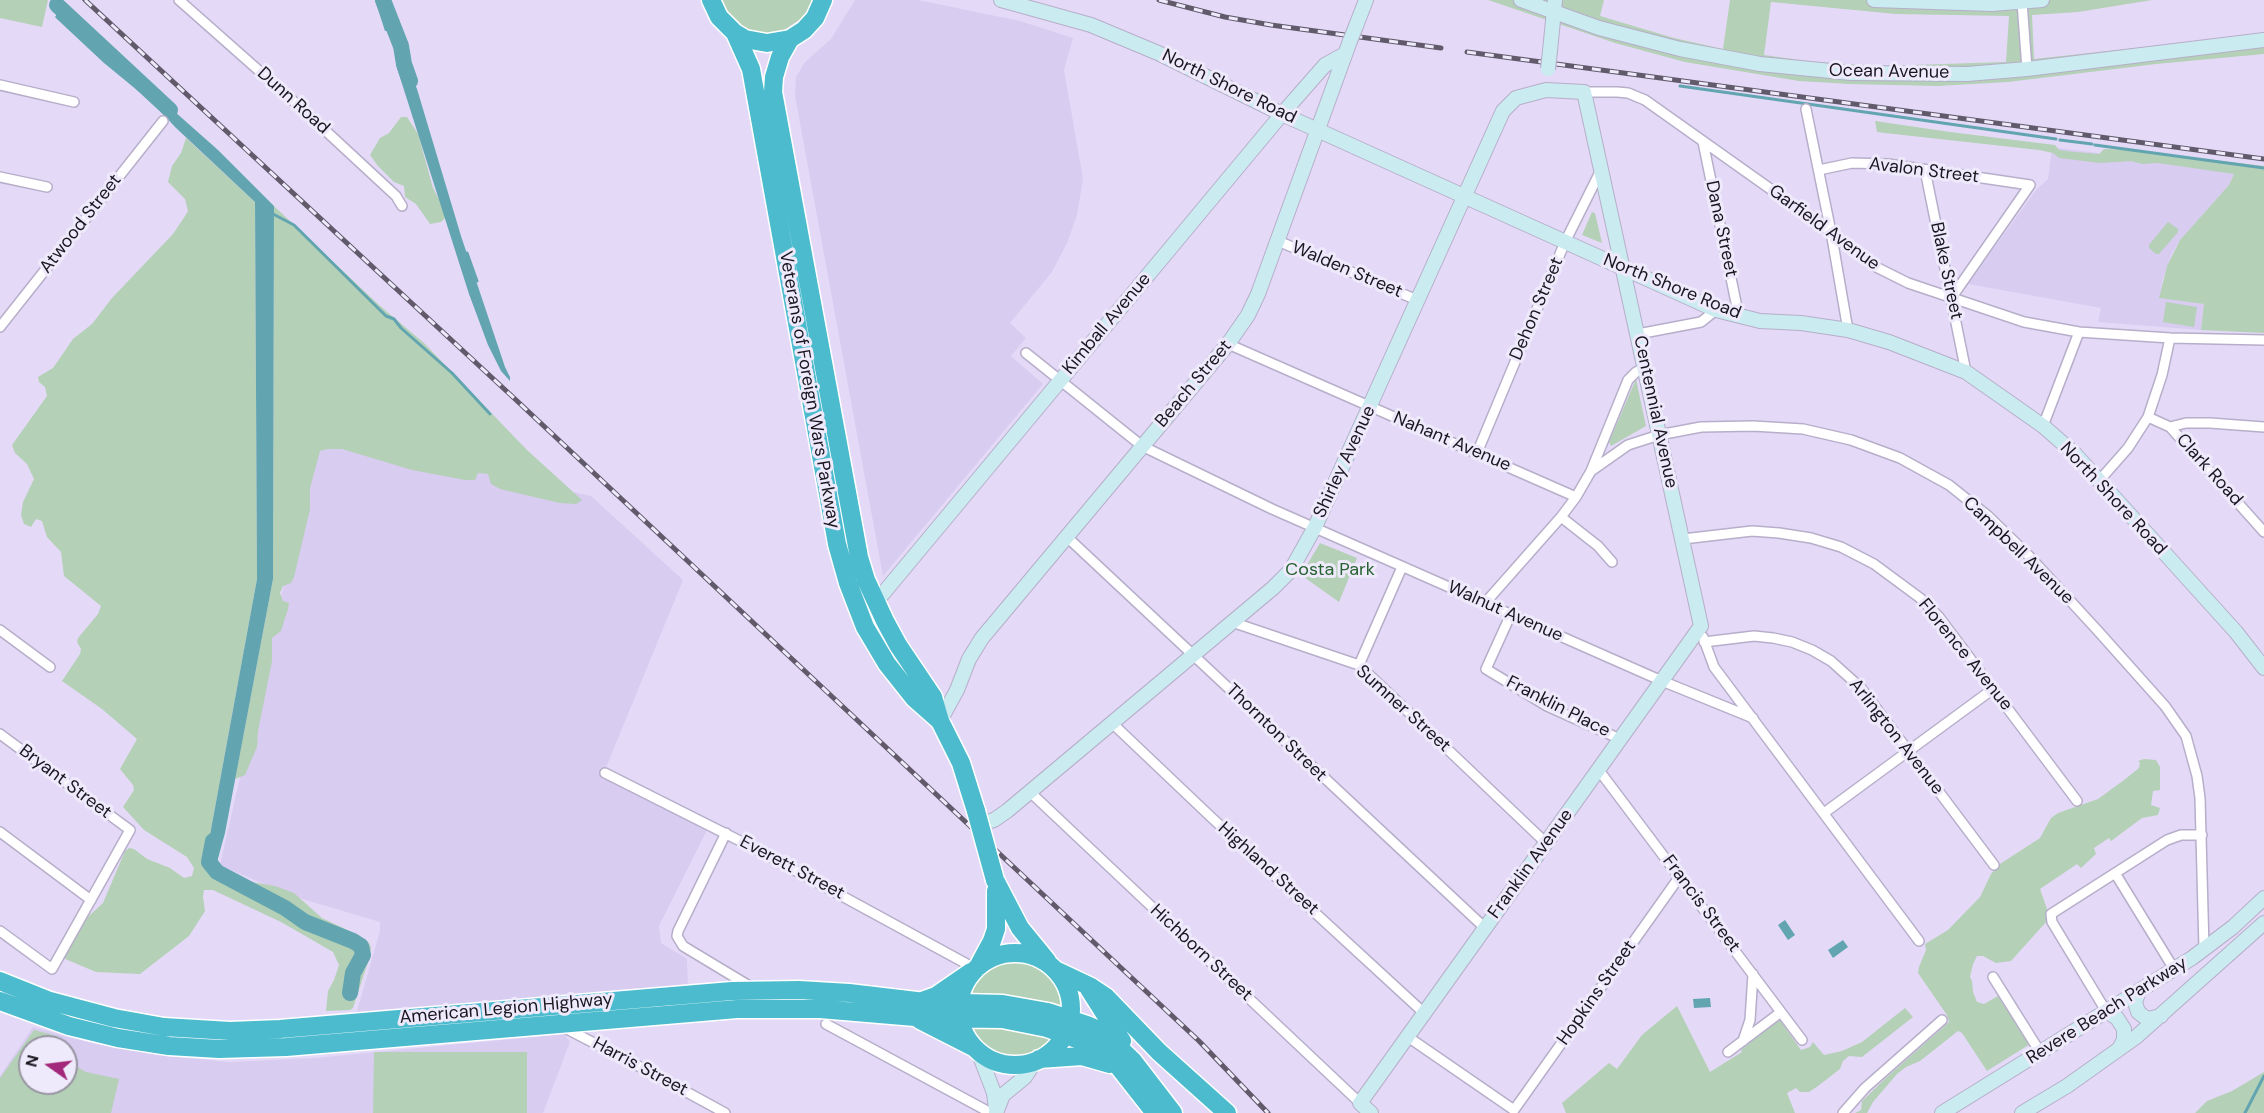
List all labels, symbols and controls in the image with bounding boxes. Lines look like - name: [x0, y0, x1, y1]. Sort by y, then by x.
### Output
- street label: North Shore Road: [1158, 45, 1300, 129]
- street label: Ocean Avenue: [1829, 60, 1949, 84]
- street label: Dunn Road: [252, 63, 334, 139]
- street label: Avalon Street: [1868, 154, 1980, 188]
- street label: Atwood Street: [36, 170, 126, 278]
- street label: Dana Street: [1700, 179, 1742, 279]
- street label: Garfield Avenue: [1764, 181, 1884, 275]
- street label: Blake Street: [1925, 220, 1967, 322]
- street label: Walden Street: [1288, 237, 1406, 303]
- street label: Veterans of Foreign Wars Parkway: [774, 250, 844, 530]
- street label: North Shore Road: [1600, 250, 1744, 324]
- street label: Dehon Street: [1506, 254, 1568, 364]
- street label: Kimball Avenue: [1058, 269, 1156, 379]
- street label: Centennial Avenue: [1628, 334, 1682, 490]
- street label: Beach Street: [1151, 336, 1237, 432]
- street label: Shirley Avenue: [1310, 402, 1380, 522]
- street label: Nahant Avenue: [1390, 407, 1514, 477]
- street label: Clark Road: [2171, 430, 2247, 510]
- street label: North Shore Road: [2055, 438, 2171, 560]
- street label: Campbell Avenue: [1958, 493, 2078, 609]
- park label: Costa Park: [1285, 559, 1375, 581]
- street label: Walnut Avenue: [1444, 577, 1566, 647]
- street label: Florence Avenue: [1913, 595, 2017, 715]
- street label: Sumner Street: [1351, 661, 1455, 757]
- street label: Franklin Place: [1502, 672, 1614, 742]
- street label: Arlington Avenue: [1844, 675, 1948, 799]
- street label: Thornton Street: [1221, 679, 1331, 787]
- street label: Bryant Street: [15, 740, 115, 824]
- street label: Franklin Avenue: [1484, 805, 1578, 923]
- street label: Highland Street: [1213, 818, 1323, 920]
- street label: Everett Street: [736, 831, 848, 905]
- street label: Francis Street: [1658, 851, 1744, 957]
- street label: Hichborn Street: [1145, 900, 1257, 1006]
- street label: Hopkins Street: [1553, 937, 1641, 1049]
- street label: Revere Beach Parkway: [2023, 953, 2191, 1069]
- street label: American Legion Highway: [399, 989, 613, 1029]
- street label: Harris Street: [589, 1033, 691, 1101]
- north arrow: [18, 1035, 78, 1095]
- text: N: [20, 1053, 44, 1069]

